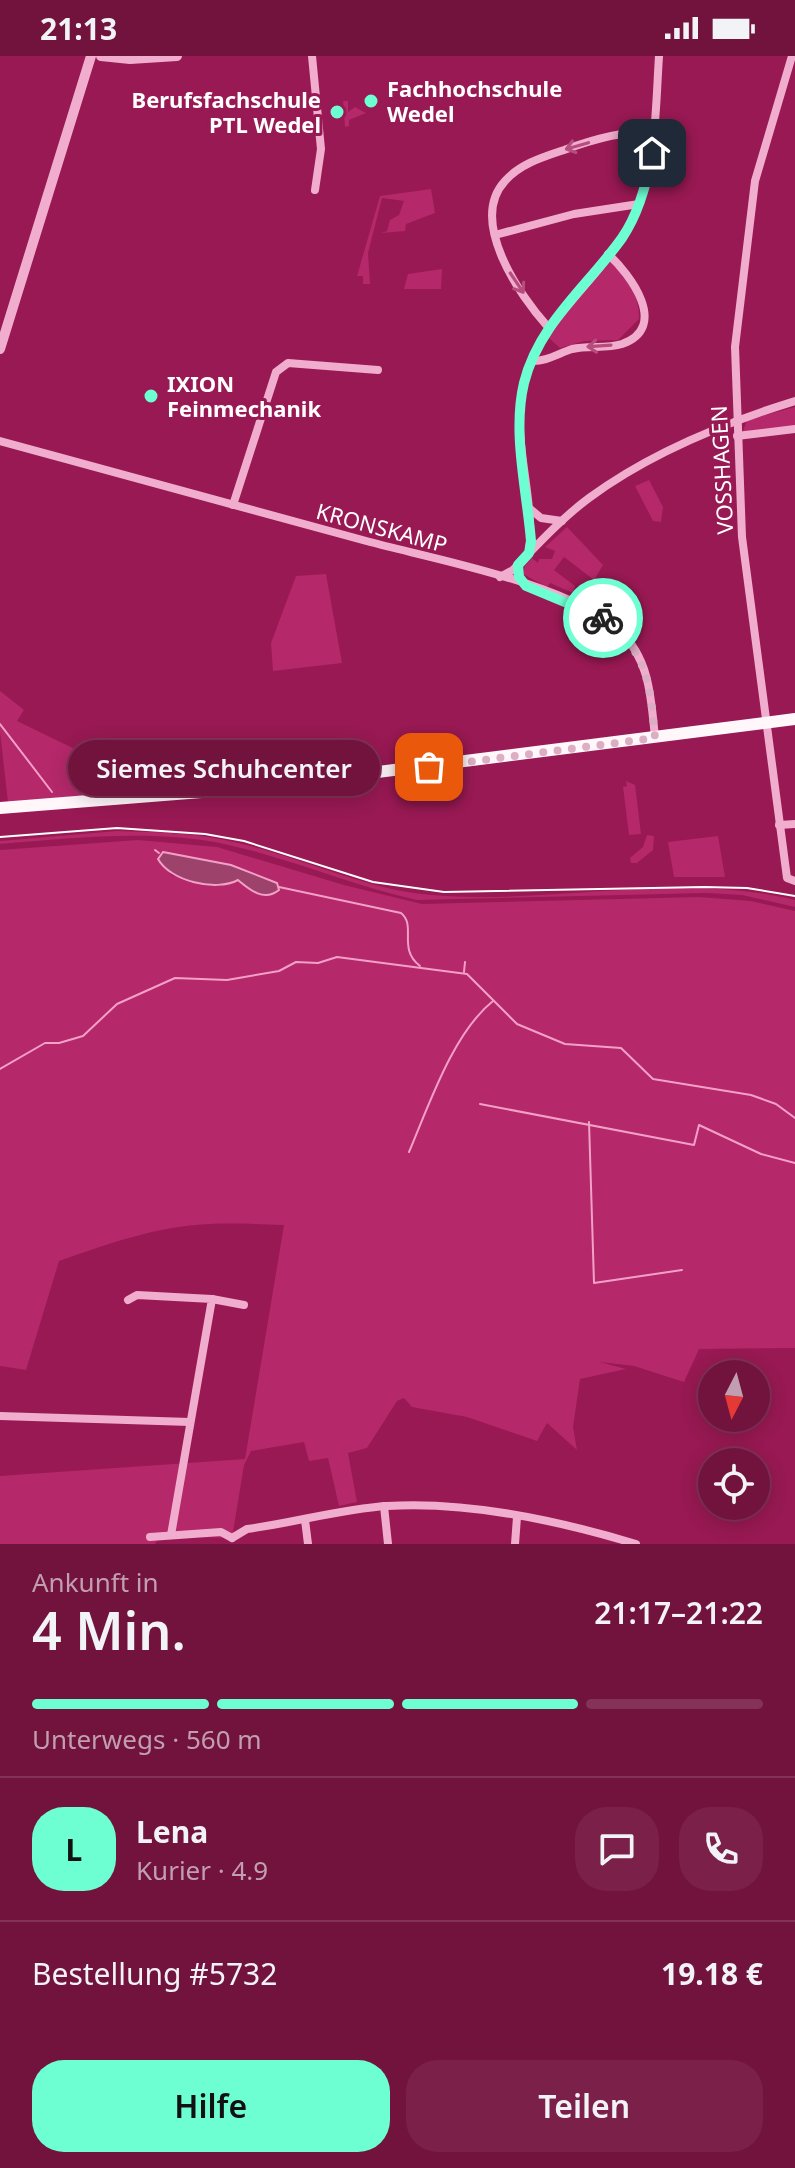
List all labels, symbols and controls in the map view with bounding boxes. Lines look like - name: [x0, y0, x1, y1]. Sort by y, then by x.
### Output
- text: 21:13: [40, 8, 117, 49]
- place label: Fachhochschule Wedel: [387, 73, 562, 128]
- place label: Berufsfachschule PTL Wedel: [132, 84, 321, 139]
- marker: Fachhochschule Wedel: [362, 92, 380, 110]
- marker: Berufsfachschule PTL Wedel: [328, 103, 346, 121]
- pin: [618, 119, 686, 187]
- icon: home: [630, 131, 674, 175]
- one-way arrow: [565, 139, 591, 154]
- one-way arrow: [509, 272, 526, 294]
- one-way arrow: [586, 339, 613, 354]
- place label: IXION Feinmechanik: [167, 368, 321, 423]
- marker: IXION Feinmechanik: [142, 387, 160, 405]
- street label: VOSSHAGEN: [703, 405, 739, 535]
- street label: KRONSKAMP: [313, 495, 451, 559]
- courier: [563, 578, 643, 658]
- icon: bike: [581, 596, 625, 640]
- pin: [395, 733, 463, 801]
- callout: Siemes Schuhcenter: [69, 739, 381, 795]
- icon: bag: [407, 745, 451, 789]
- text: Siemes Schuhcenter: [96, 750, 352, 786]
- north arrow: [698, 1360, 770, 1432]
- map controls: [698, 1360, 770, 1520]
- button: locate: [698, 1448, 770, 1520]
- text: Ankunft in: [32, 1564, 159, 1600]
- text: 21:17–21:22: [594, 1592, 763, 1633]
- text: 4 Min.: [32, 1594, 186, 1665]
- text: Unterwegs · 560 m: [32, 1721, 262, 1757]
- button: chat: [575, 1807, 659, 1891]
- button: phone: [679, 1807, 763, 1891]
- text: Lena: [136, 1811, 208, 1852]
- text: L: [66, 1829, 82, 1870]
- text: Kurier · 4.9: [136, 1852, 268, 1888]
- text: Bestellung #5732: [32, 1953, 277, 1994]
- text: 19.18 €: [661, 1953, 763, 1994]
- button: Hilfe: [32, 2060, 390, 2152]
- button: Teilen: [406, 2060, 763, 2152]

